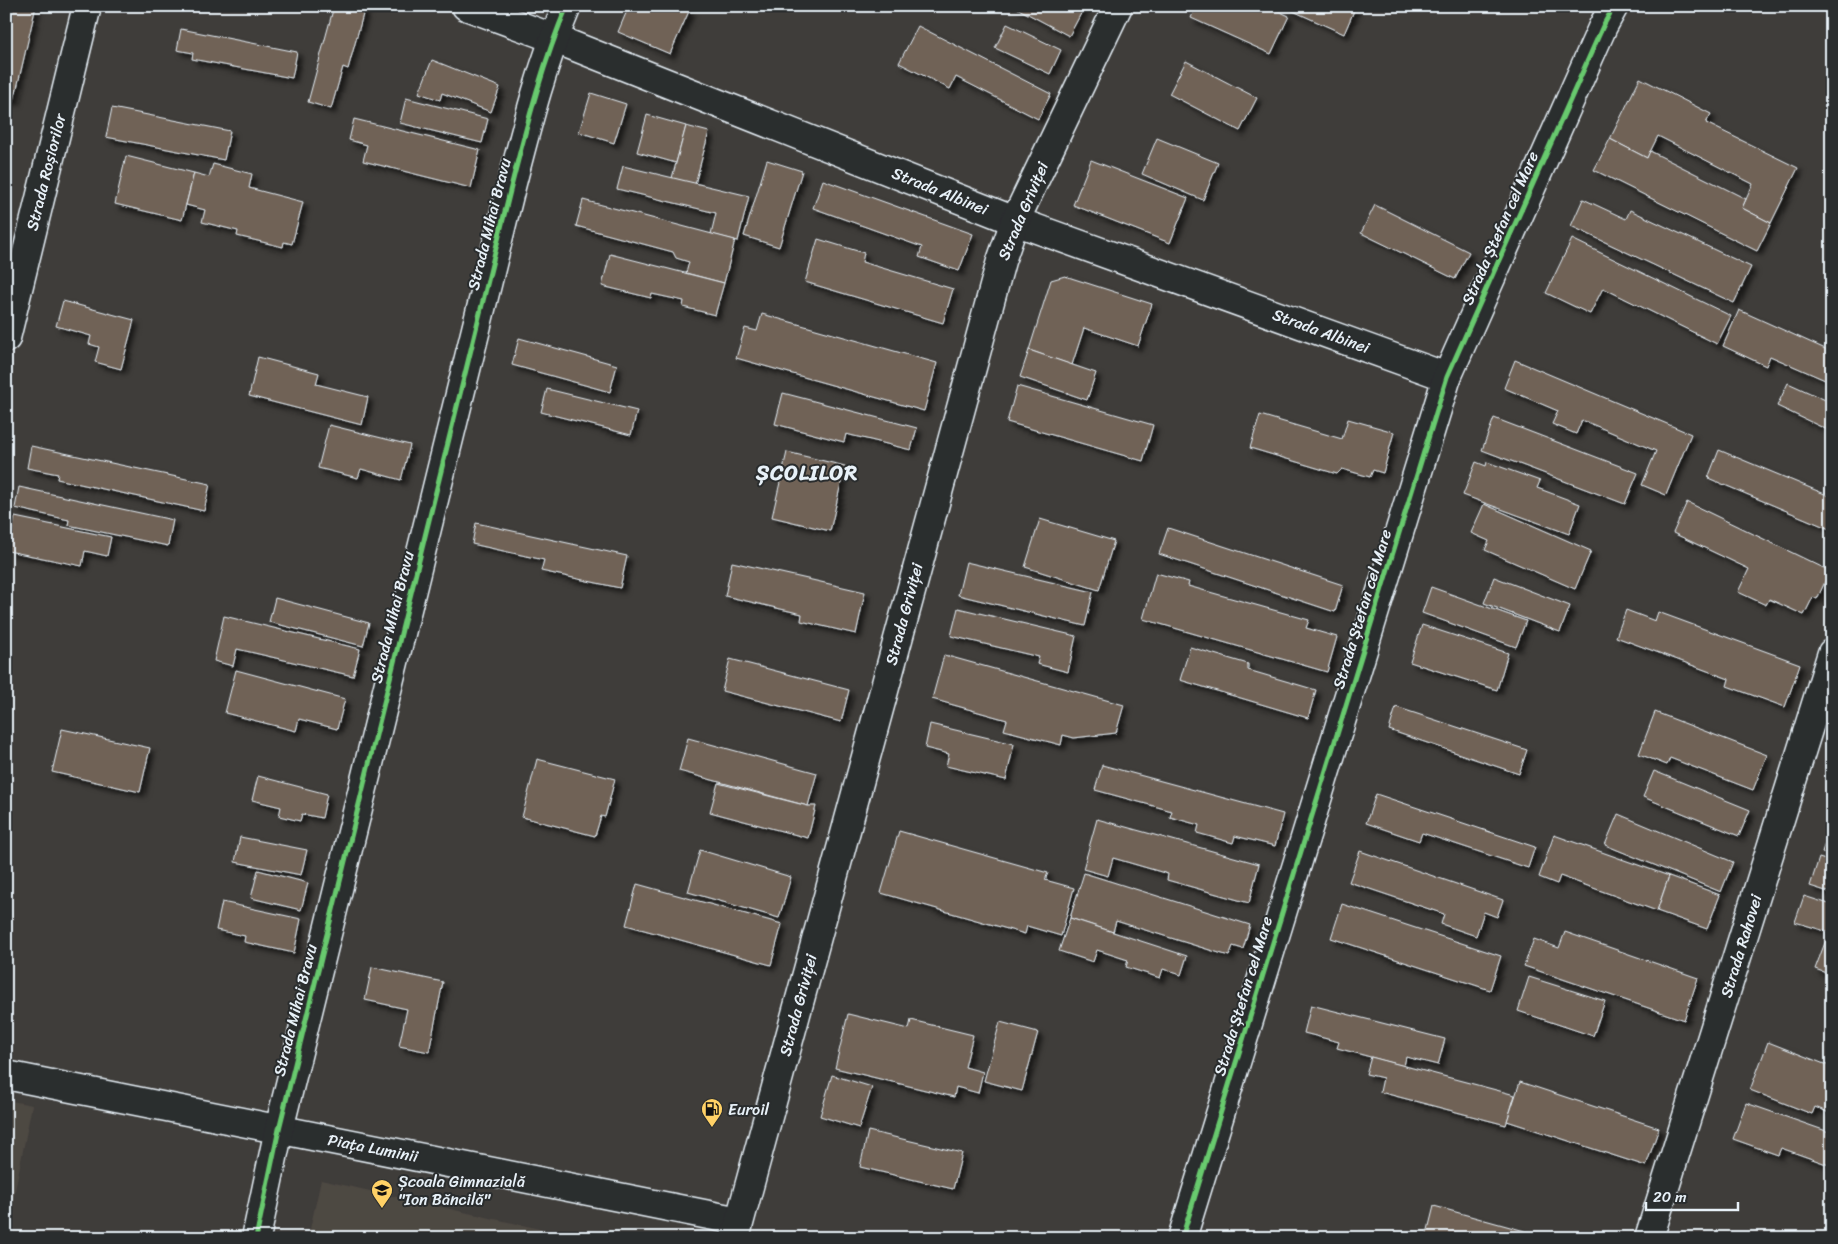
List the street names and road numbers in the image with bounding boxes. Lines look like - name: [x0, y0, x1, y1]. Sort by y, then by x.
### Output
- street label: Strada Roșiorilor: [17, 109, 75, 234]
- street label: Strada Ștefan cel Mare: [1453, 146, 1547, 310]
- street label: Strada Mihai Bravu: [459, 154, 520, 293]
- street label: Strada Griviței: [989, 157, 1057, 265]
- street label: Strada Albinei: [887, 159, 993, 224]
- street label: Strada Albinei: [1268, 300, 1374, 362]
- street label: Strada Ștefan cel Mare: [1324, 526, 1400, 692]
- street label: Strada Mihai Bravu: [362, 547, 423, 686]
- street label: Strada Griviței: [876, 559, 932, 668]
- street label: Strada Rahovei: [1712, 890, 1771, 1001]
- street label: Strada Ștefan cel Mare: [1205, 913, 1281, 1079]
- street label: Strada Mihai Bravu: [265, 940, 326, 1079]
- street label: Strada Griviței: [770, 950, 826, 1059]
- street label: Piața Luminii: [325, 1125, 421, 1171]

